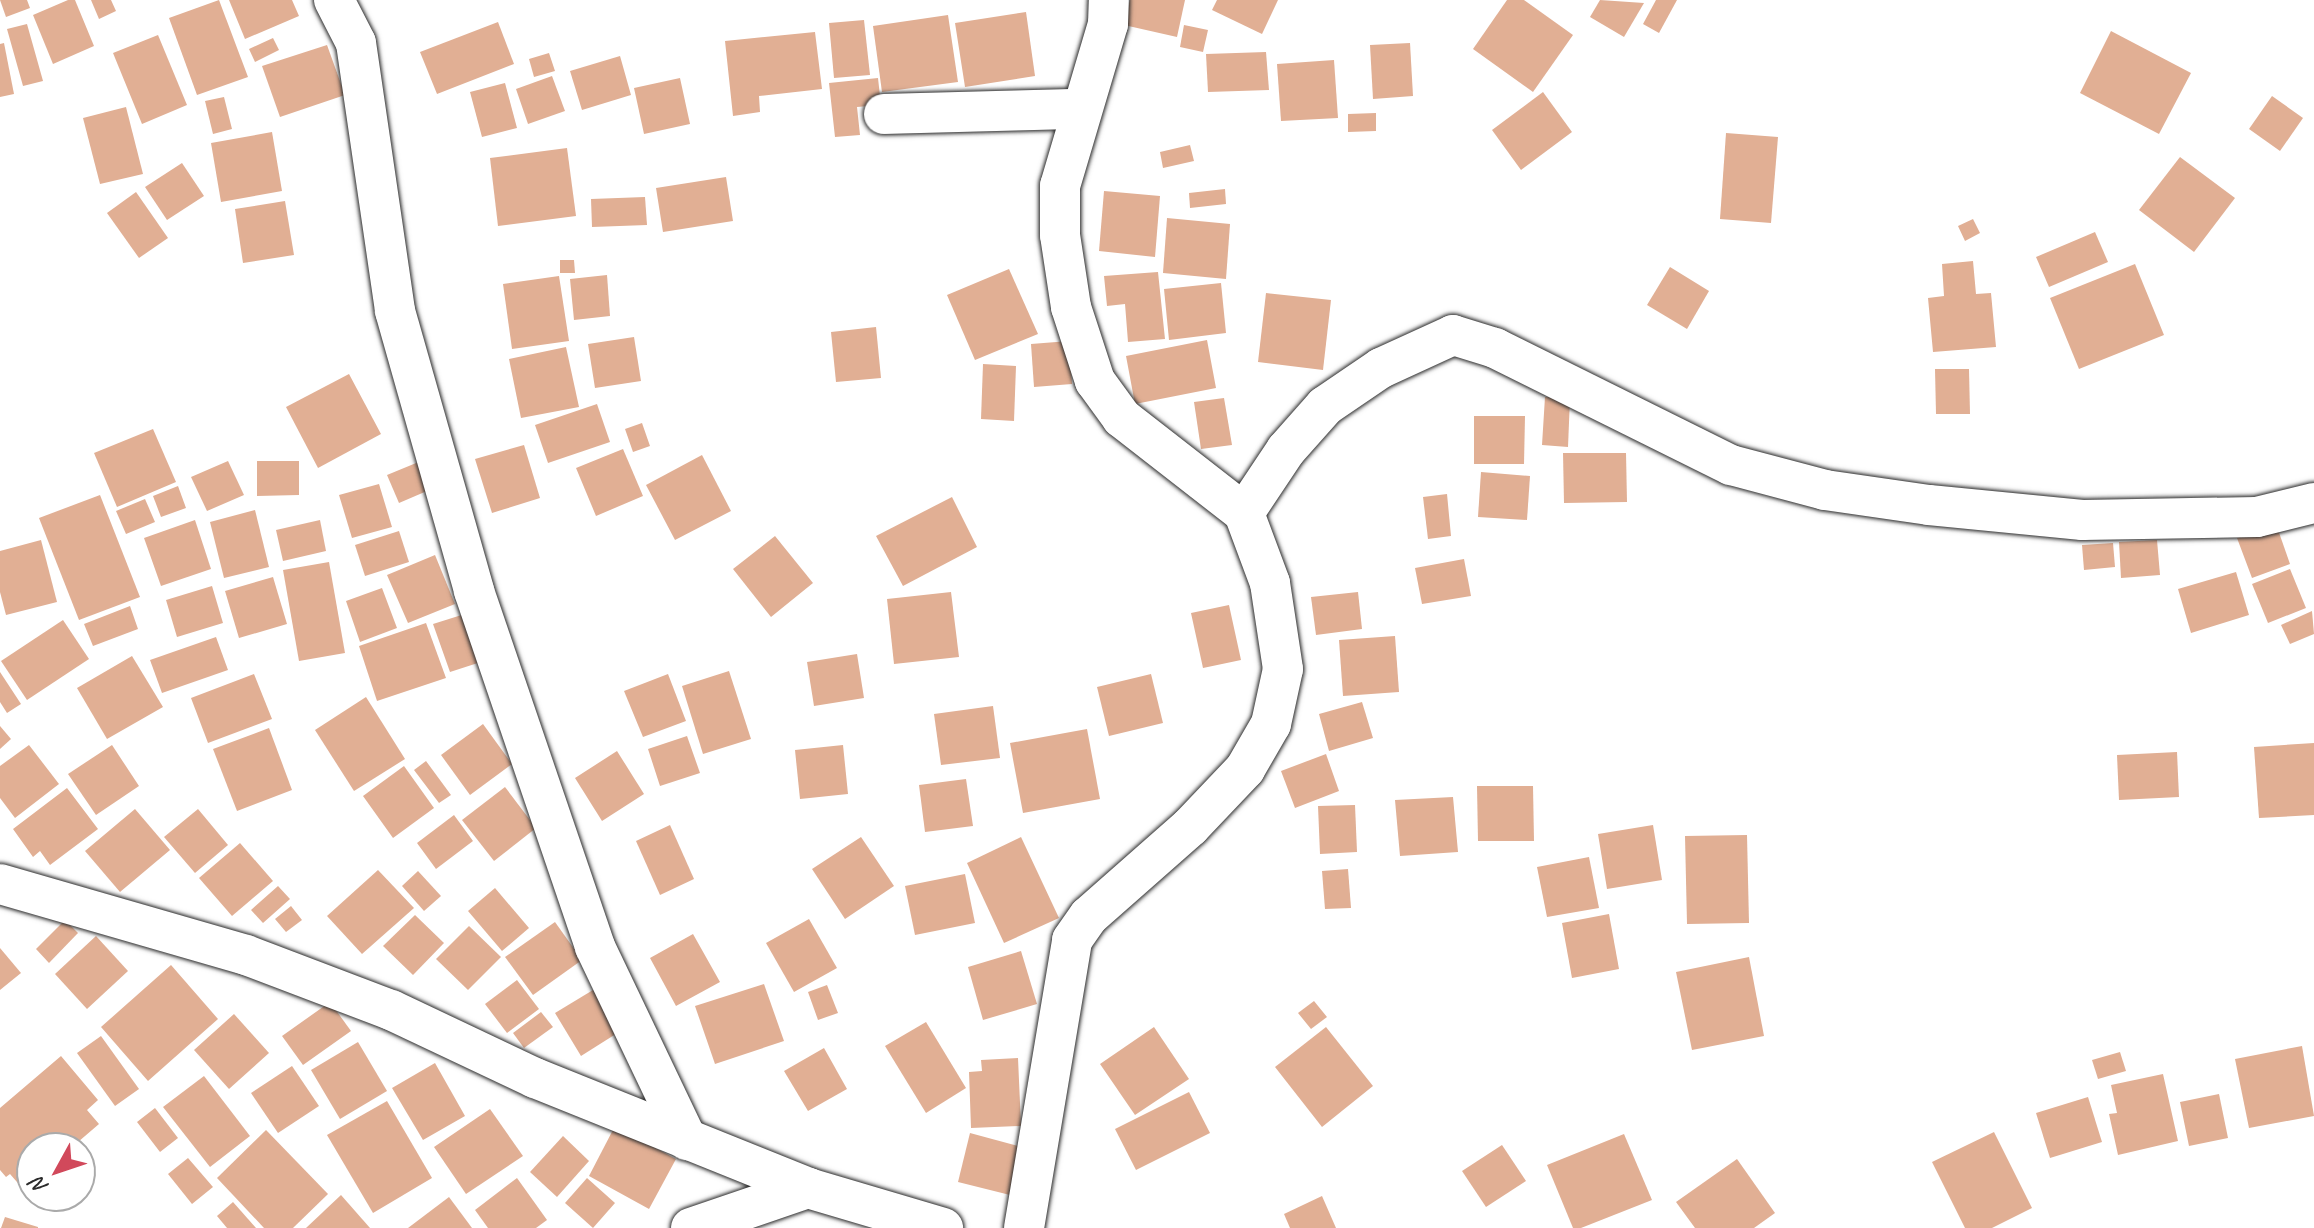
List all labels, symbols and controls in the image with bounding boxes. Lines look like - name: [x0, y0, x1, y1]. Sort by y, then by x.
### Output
- north arrow: [16, 1132, 96, 1212]
- text: N: [24, 1172, 54, 1200]

